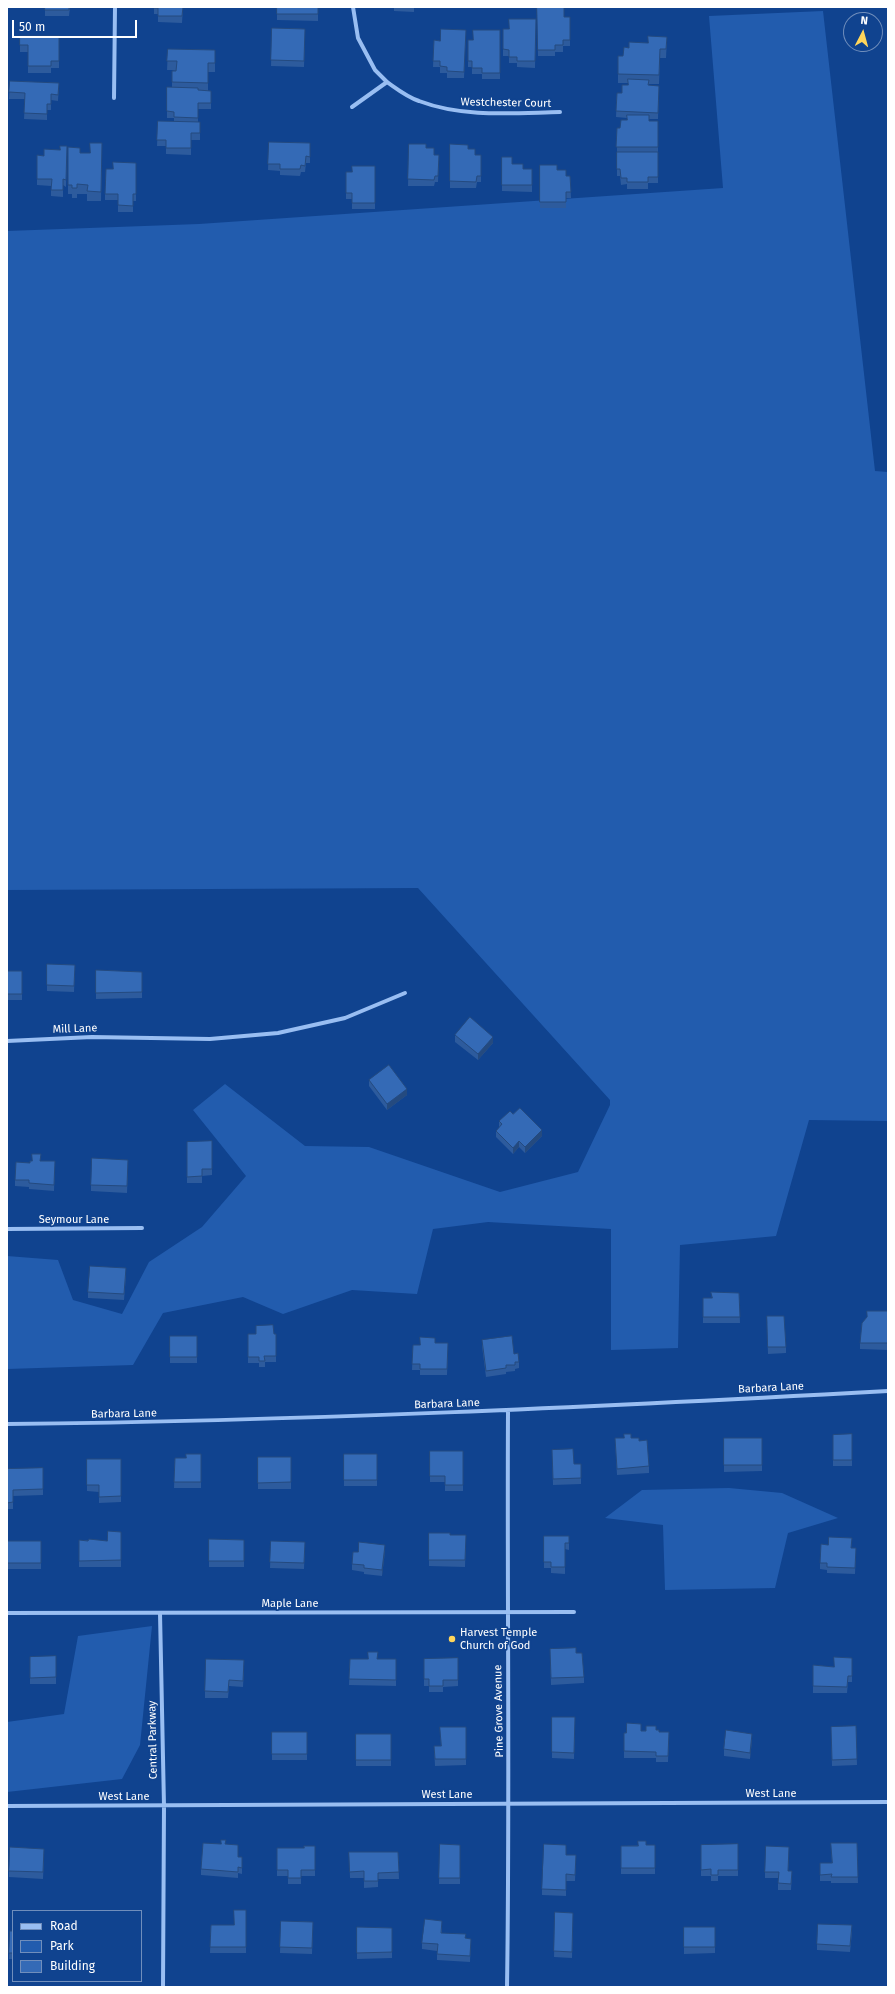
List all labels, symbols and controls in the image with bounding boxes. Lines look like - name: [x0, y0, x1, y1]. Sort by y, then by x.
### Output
- scale bar: [14, 12, 139, 38]
- north arrow: [843, 12, 883, 52]
- text: N: [860, 14, 869, 27]
- text: 50 m: [19, 20, 45, 34]
- street label: Westchester Court: [461, 96, 551, 110]
- street label: Mill Lane: [52, 1022, 98, 1036]
- street label: Seymour Lane: [39, 1213, 109, 1227]
- street label: Barbara Lane: [738, 1380, 804, 1396]
- street label: Barbara Lane: [414, 1396, 480, 1412]
- street label: Barbara Lane: [91, 1407, 157, 1421]
- street label: Maple Lane: [262, 1597, 318, 1611]
- place label: Harvest Temple Church of God: [460, 1626, 537, 1652]
- marker: Harvest Temple Church of God: [447, 1634, 457, 1644]
- street label: Pine Grove Avenue: [492, 1664, 506, 1758]
- street label: Central Parkway: [146, 1700, 160, 1780]
- street label: West Lane: [746, 1787, 796, 1801]
- street label: West Lane: [422, 1788, 472, 1802]
- street label: West Lane: [99, 1790, 149, 1804]
- legend: [12, 1910, 142, 1982]
- text: Road: [50, 1919, 78, 1933]
- text: Park: [50, 1939, 74, 1953]
- text: Building: [50, 1959, 95, 1973]

